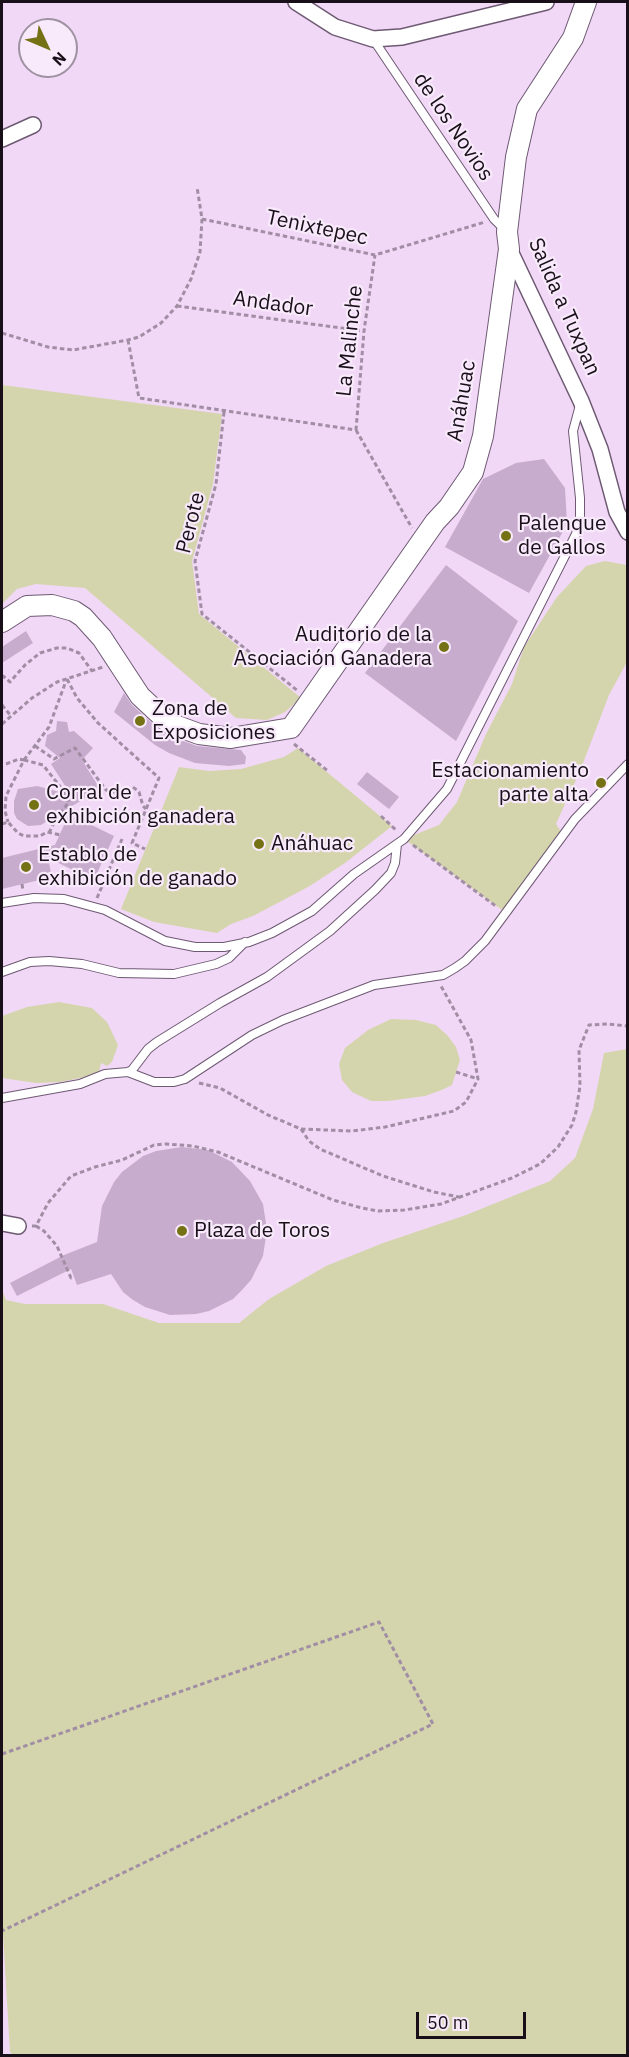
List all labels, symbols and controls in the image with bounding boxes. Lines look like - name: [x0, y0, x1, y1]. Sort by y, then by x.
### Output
- north arrow: [18, 18, 78, 78]
- text: N: [48, 48, 71, 70]
- street label: de los Novios: [408, 68, 498, 186]
- street label: Tenixtepec: [264, 205, 370, 251]
- street label: Salida a Tuxpan: [522, 234, 606, 380]
- street label: La Malinche: [332, 284, 368, 398]
- street label: Andador: [231, 286, 315, 322]
- street label: Anáhuac: [442, 358, 482, 444]
- street label: Perote: [171, 490, 211, 556]
- place label: Palenque de Gallos: [518, 511, 607, 561]
- marker: Palenque de Gallos: [499, 529, 513, 543]
- place label: Auditorio de la Asociación Ganadera: [234, 622, 432, 672]
- marker: Auditorio de la Asociación Ganadera: [437, 640, 451, 654]
- place label: Zona de Exposiciones: [152, 696, 276, 746]
- marker: Zona de Exposiciones: [133, 714, 147, 728]
- place label: Estacionamiento parte alta: [431, 758, 589, 808]
- marker: Estacionamiento parte alta: [594, 776, 608, 790]
- place label: Corral de exhibición ganadera: [46, 780, 235, 830]
- marker: Corral de exhibición ganadera: [27, 798, 41, 812]
- place label: Anáhuac: [271, 831, 353, 857]
- marker: Anáhuac: [252, 837, 266, 851]
- place label: Establo de exhibición de ganado: [38, 842, 237, 892]
- marker: Establo de exhibición de ganado: [19, 860, 33, 874]
- place label: Plaza de Toros: [194, 1218, 330, 1244]
- marker: Plaza de Toros: [175, 1224, 189, 1238]
- scale bar: [419, 2000, 528, 2038]
- text: 50 m: [427, 2011, 469, 2034]

